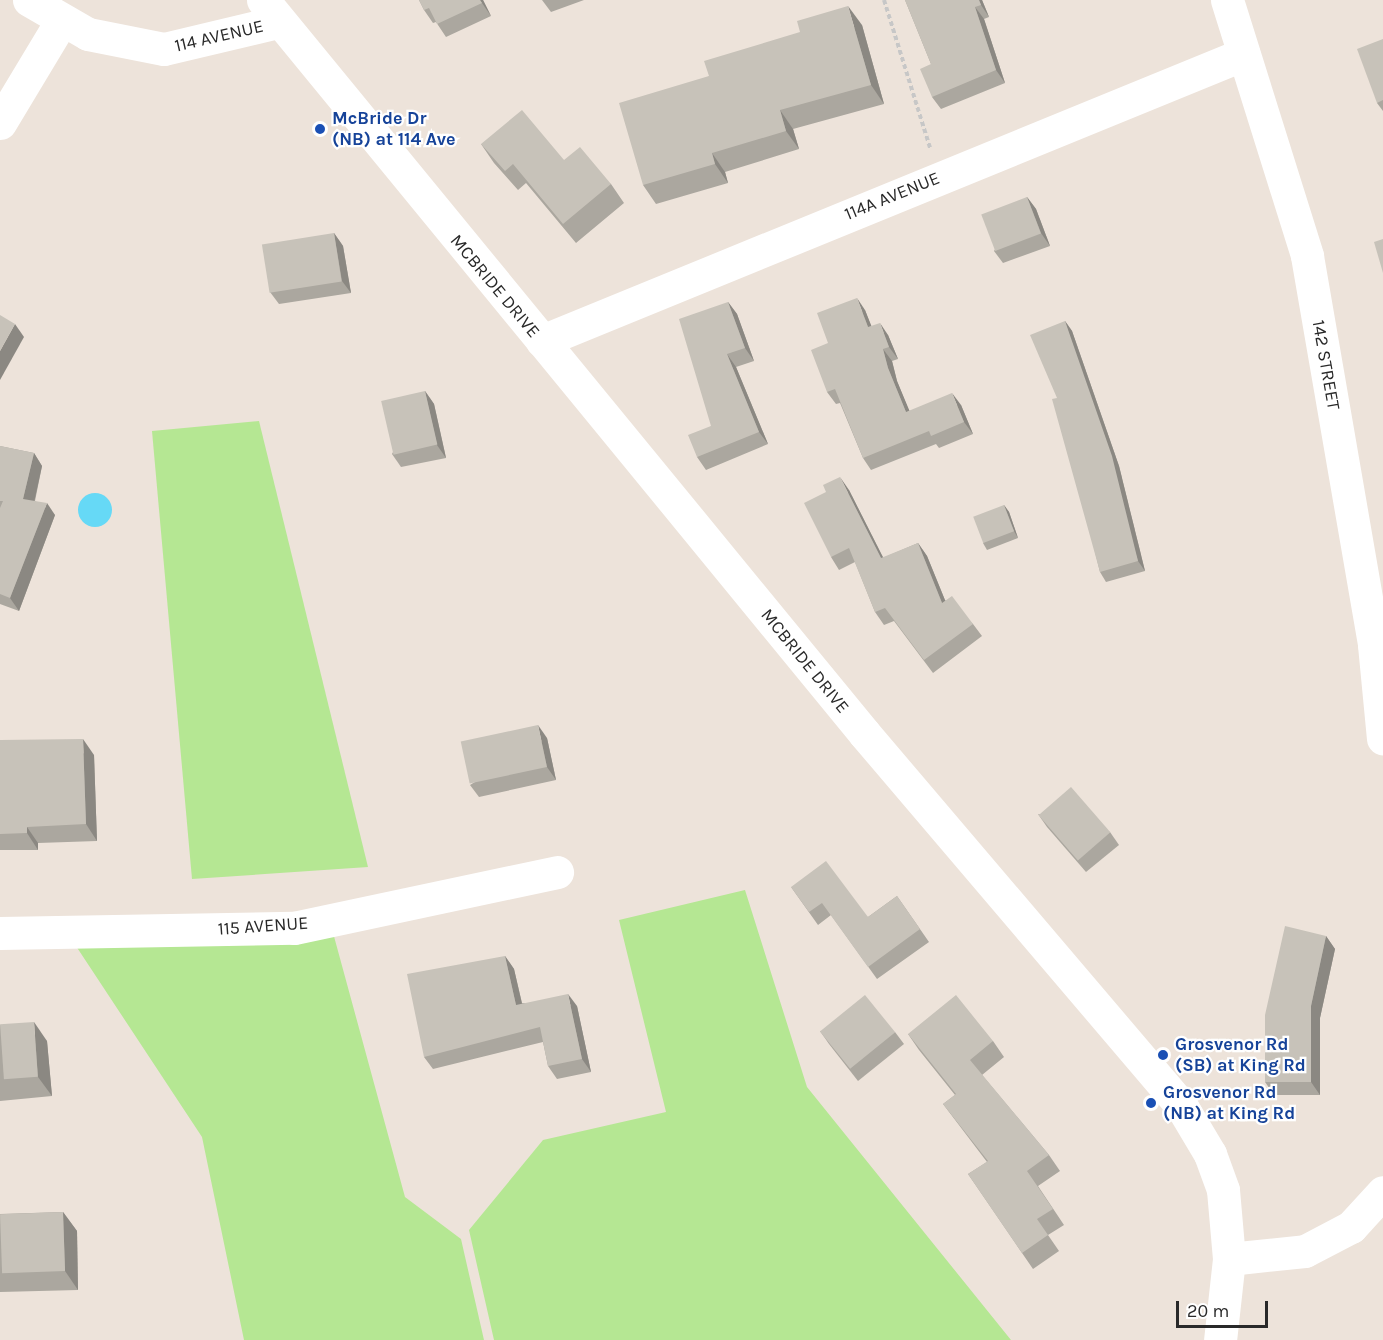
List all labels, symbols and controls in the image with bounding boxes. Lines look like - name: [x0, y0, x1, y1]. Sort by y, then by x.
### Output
- street label: 114 AVENUE: [172, 15, 266, 57]
- place label: McBride Dr (NB) at 114 Ave: [332, 108, 456, 150]
- marker: McBride Dr (NB) at 114 Ave: [313, 122, 327, 136]
- street label: 114A AVENUE: [841, 167, 943, 225]
- street label: MCBRIDE DRIVE: [446, 230, 544, 342]
- street label: 142 STREET: [1307, 318, 1345, 412]
- street label: MCBRIDE DRIVE: [756, 604, 854, 718]
- street label: 115 AVENUE: [217, 912, 309, 940]
- place label: Grosvenor Rd (SB) at King Rd: [1175, 1034, 1306, 1076]
- marker: Grosvenor Rd (SB) at King Rd: [1156, 1048, 1170, 1062]
- place label: Grosvenor Rd (NB) at King Rd: [1163, 1082, 1295, 1124]
- marker: Grosvenor Rd (NB) at King Rd: [1144, 1096, 1158, 1110]
- scale bar: [1179, 1289, 1270, 1327]
- text: 20 m: [1187, 1300, 1229, 1322]

